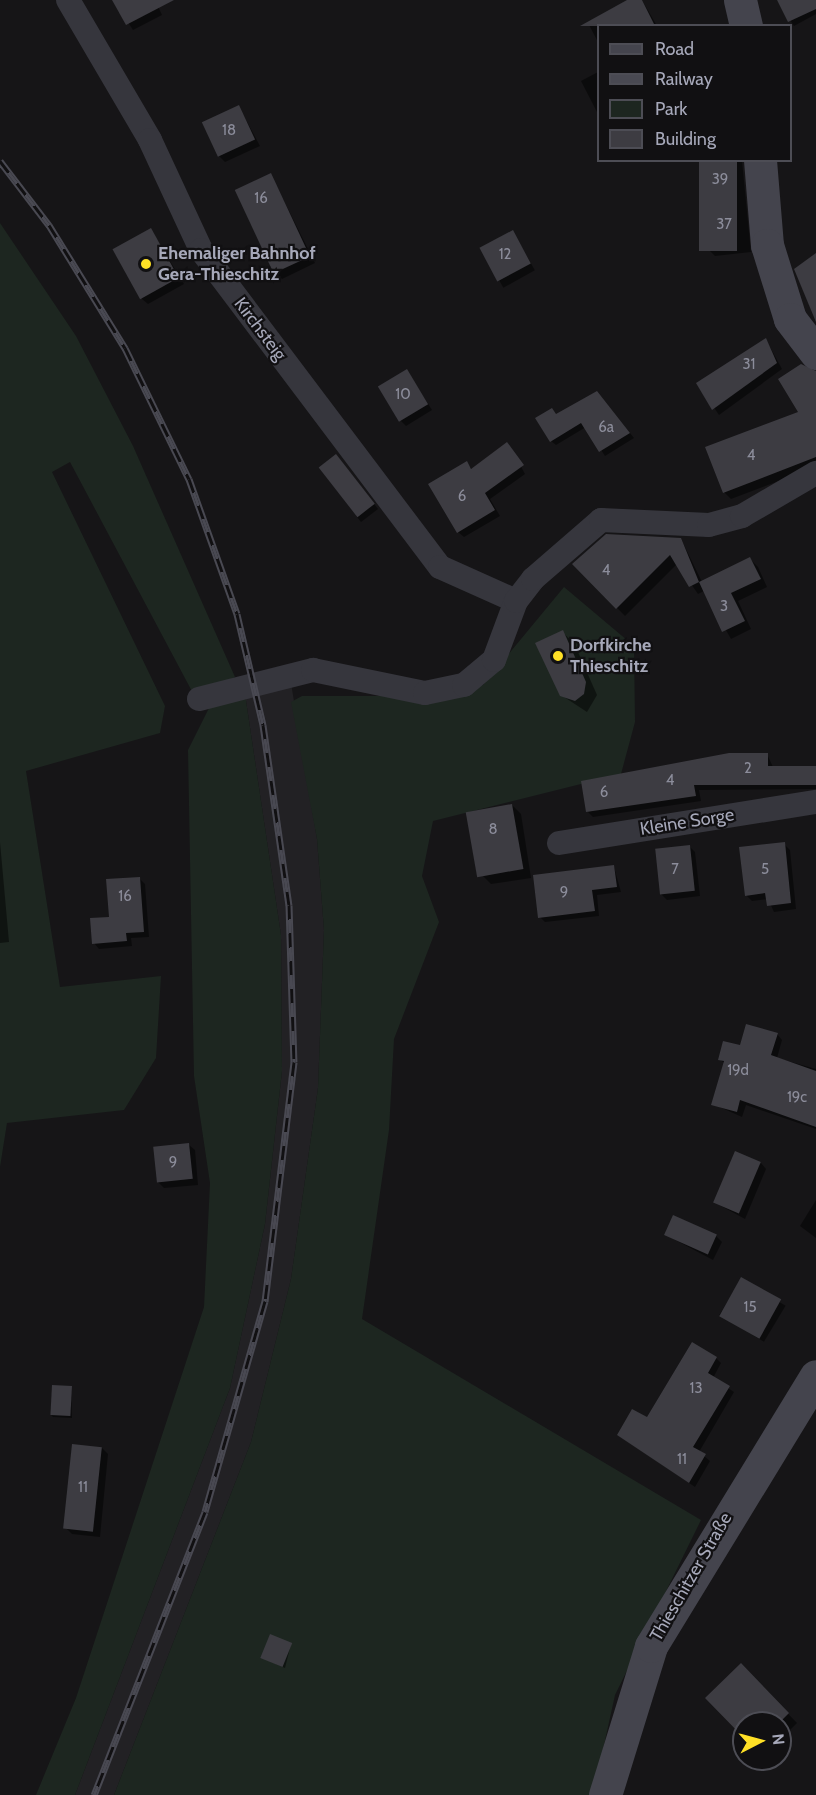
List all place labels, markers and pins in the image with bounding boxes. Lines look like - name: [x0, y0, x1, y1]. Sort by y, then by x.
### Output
- place label: Ehemaliger Bahnhof Gera-Thieschitz: [158, 243, 316, 286]
- marker: Ehemaliger Bahnhof Gera-Thieschitz: [139, 257, 153, 271]
- place label: Dorfkirche Thieschitz: [570, 635, 651, 678]
- marker: Dorfkirche Thieschitz: [551, 649, 565, 663]

